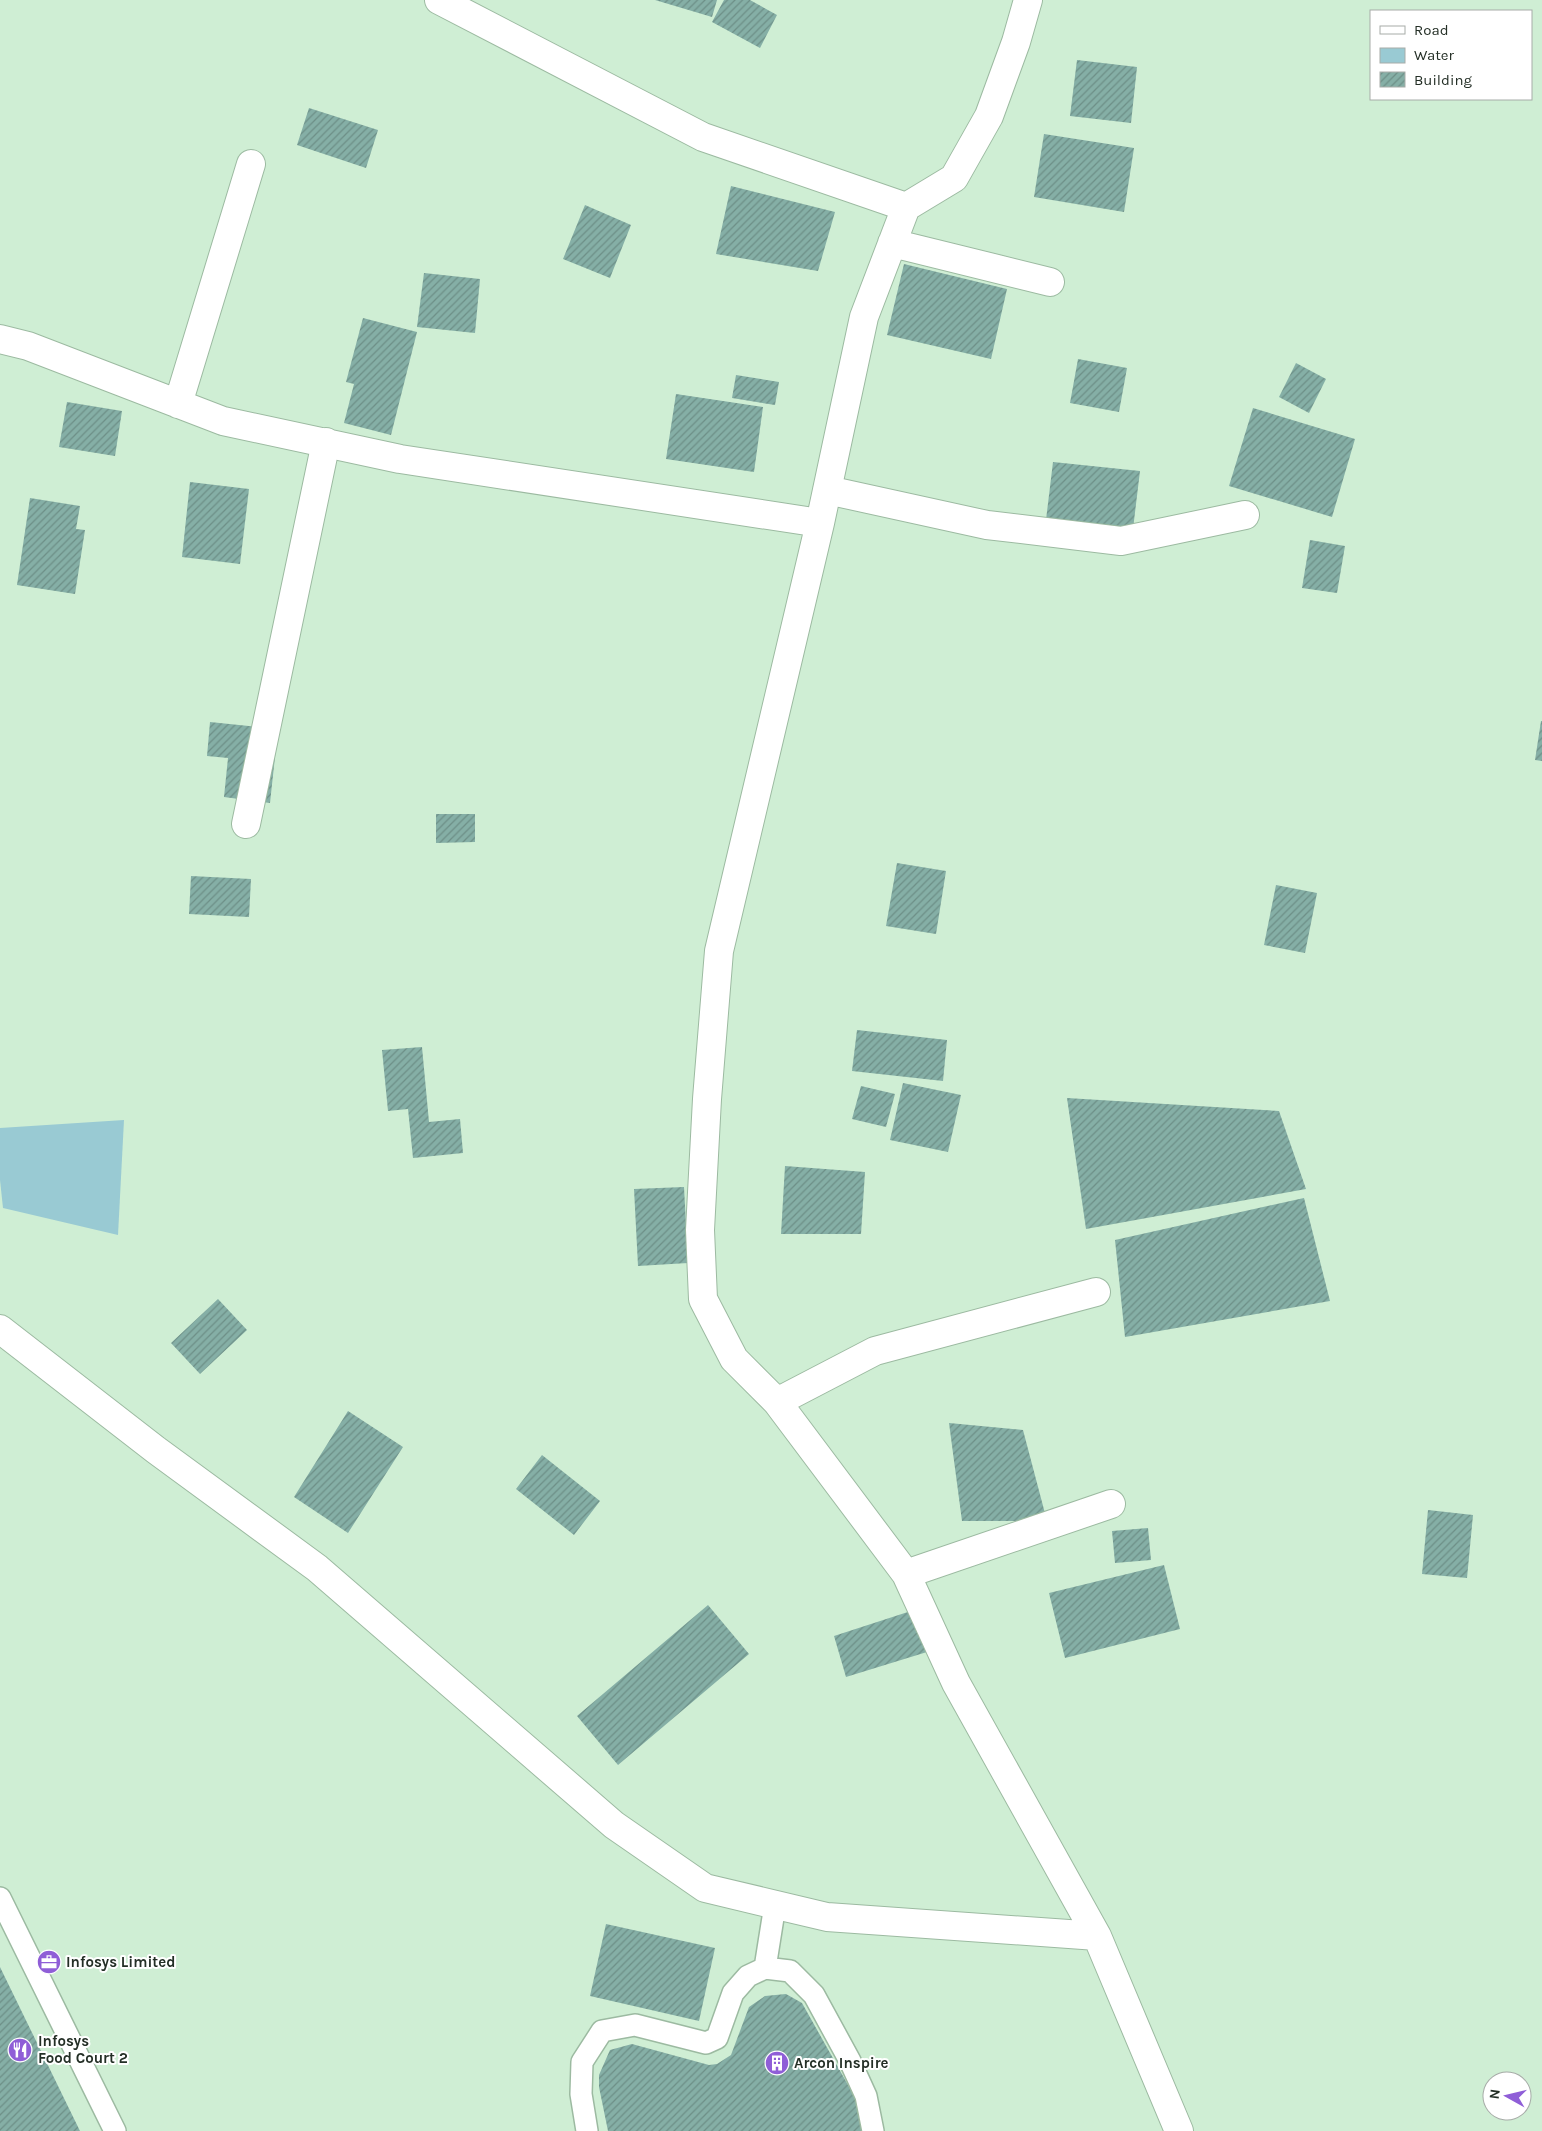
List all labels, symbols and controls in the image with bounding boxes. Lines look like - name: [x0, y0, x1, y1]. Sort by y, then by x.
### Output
- legend: [1370, 10, 1532, 100]
- text: Road: [1414, 21, 1449, 39]
- text: Water: [1414, 46, 1455, 64]
- text: Building: [1414, 71, 1472, 89]
- office icon: Infosys Limited: [36, 1949, 62, 1975]
- place label: Infosys Limited: [66, 1953, 175, 1971]
- place label: Infosys Food Court 2: [38, 2032, 128, 2067]
- restaurant icon: Infosys Food Court 2: [7, 2037, 33, 2063]
- building icon: Arcon Inspire: [764, 2050, 790, 2076]
- place label: Arcon Inspire: [794, 2054, 889, 2072]
- north arrow: [1482, 2071, 1532, 2121]
- text: N: [1486, 2088, 1504, 2100]

